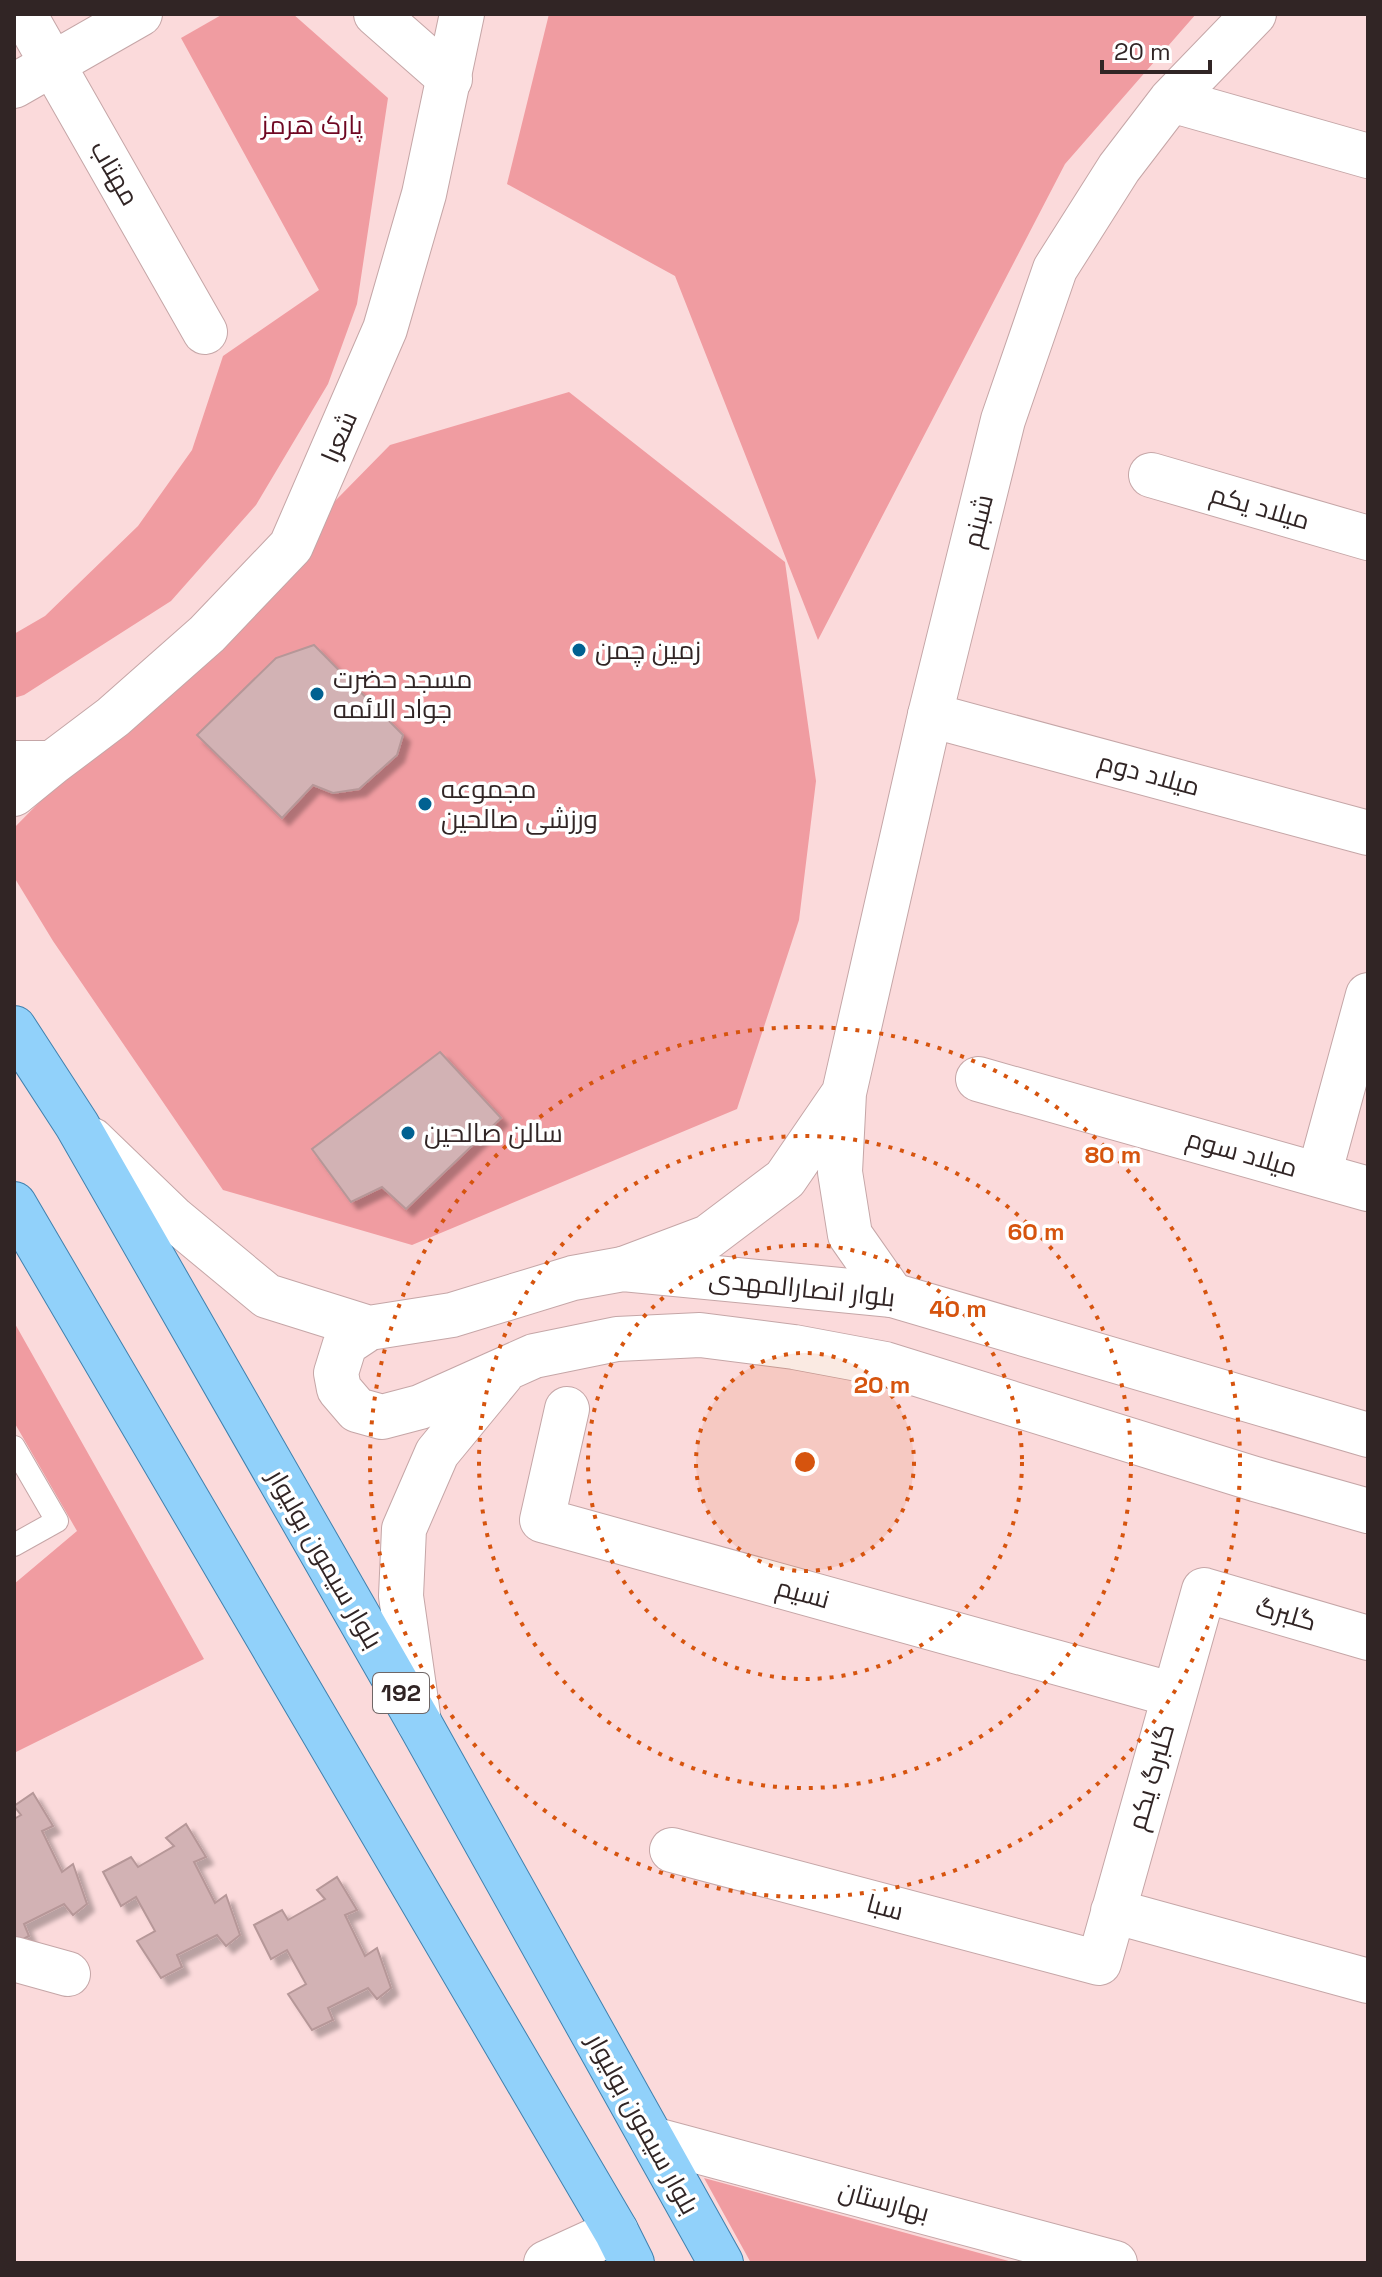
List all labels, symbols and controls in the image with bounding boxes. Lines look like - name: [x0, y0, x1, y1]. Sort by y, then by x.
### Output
- scale bar: [1102, 24, 1210, 74]
- text: 20 m: [1114, 36, 1171, 67]
- park label: پارک هرمز: [259, 108, 363, 142]
- street label: مهتاب: [83, 134, 147, 212]
- street label: شعرا: [313, 406, 365, 468]
- street label: میلاد یکم: [1206, 477, 1314, 538]
- street label: شبنم: [955, 491, 1002, 552]
- place label: زمین چمن: [595, 633, 701, 667]
- marker: زمین چمن: [570, 641, 588, 659]
- place label: مسجد حضرت جواد الائمه: [333, 662, 472, 726]
- marker: مسجد حضرت جواد الائمه: [308, 685, 326, 703]
- street label: میلاد دوم: [1094, 744, 1204, 805]
- place label: مجموعه ورزشی صالحین: [441, 772, 598, 836]
- marker: مجموعه ورزشی صالحین: [416, 795, 434, 813]
- place label: سالن صالحین: [424, 1116, 563, 1150]
- street label: میلاد سوم: [1182, 1121, 1301, 1186]
- marker: سالن صالحین: [399, 1124, 417, 1142]
- text: 80 m: [1085, 1139, 1141, 1170]
- text: 60 m: [1008, 1216, 1064, 1247]
- street label: بلوار انصارالمهدی: [707, 1261, 897, 1315]
- text: 40 m: [929, 1293, 987, 1324]
- text: 20 m: [854, 1369, 910, 1400]
- centre of rings: [791, 1448, 819, 1476]
- street label: بلوار سیمون بولیوار: [259, 1461, 390, 1655]
- street label: نسیم: [772, 1570, 834, 1617]
- street label: گلبرگ: [1252, 1589, 1320, 1639]
- road number: 192: [373, 1673, 429, 1713]
- street label: گلبرگ یکم: [1120, 1720, 1183, 1834]
- street label: سبا: [863, 1886, 907, 1928]
- street label: بلوار سیمون بولیوار: [578, 2026, 707, 2220]
- street label: بهارستان: [835, 2173, 933, 2229]

